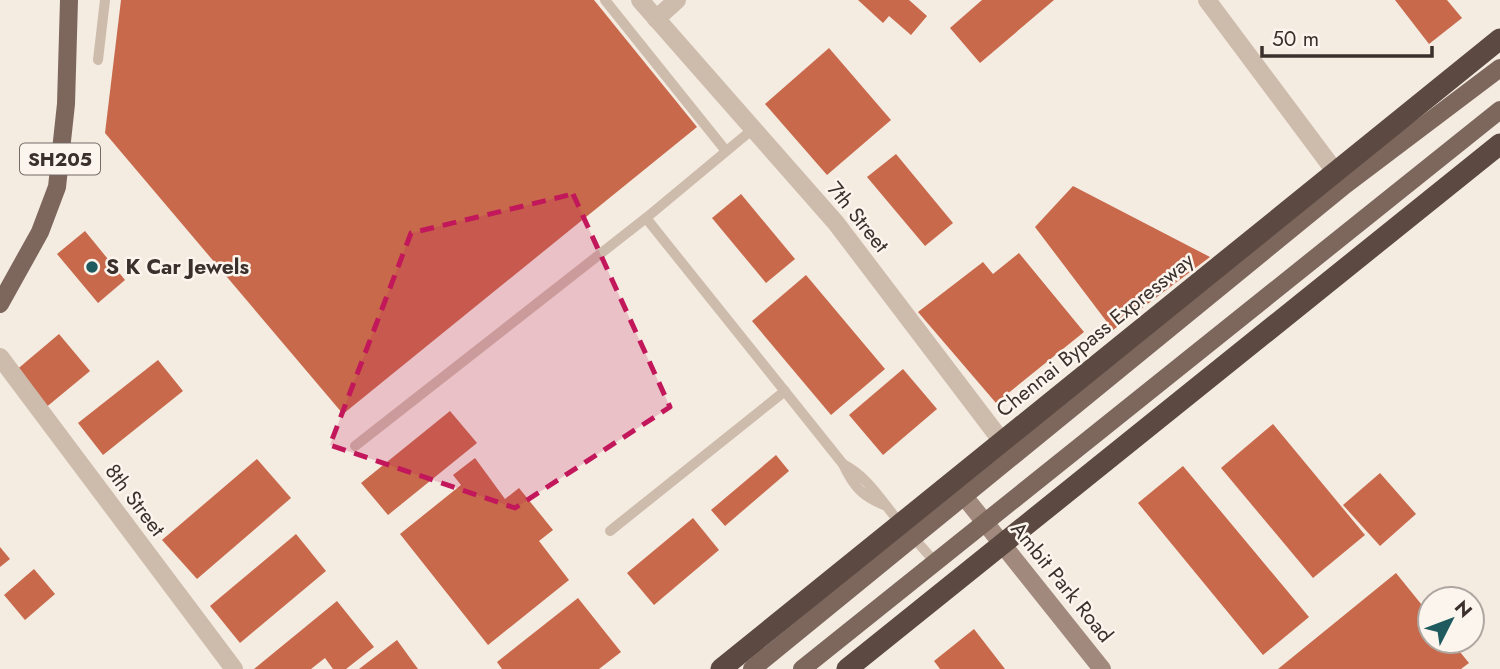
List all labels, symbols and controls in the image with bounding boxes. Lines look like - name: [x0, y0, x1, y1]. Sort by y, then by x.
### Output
- scale bar: [1262, 14, 1432, 58]
- text: 50 m: [1272, 24, 1319, 54]
- road number: SH205: [20, 144, 100, 174]
- street label: 7th Street: [820, 175, 896, 259]
- street label: Chennai Bypass Expressway: [990, 245, 1201, 424]
- place label: S K Car Jewels: [106, 252, 249, 282]
- marker: S K Car Jewels: [84, 259, 100, 275]
- street label: 8th Street: [98, 457, 172, 543]
- street label: Ambit Park Road: [1004, 515, 1120, 649]
- north arrow: [1416, 585, 1486, 655]
- text: N: [1448, 594, 1478, 624]

